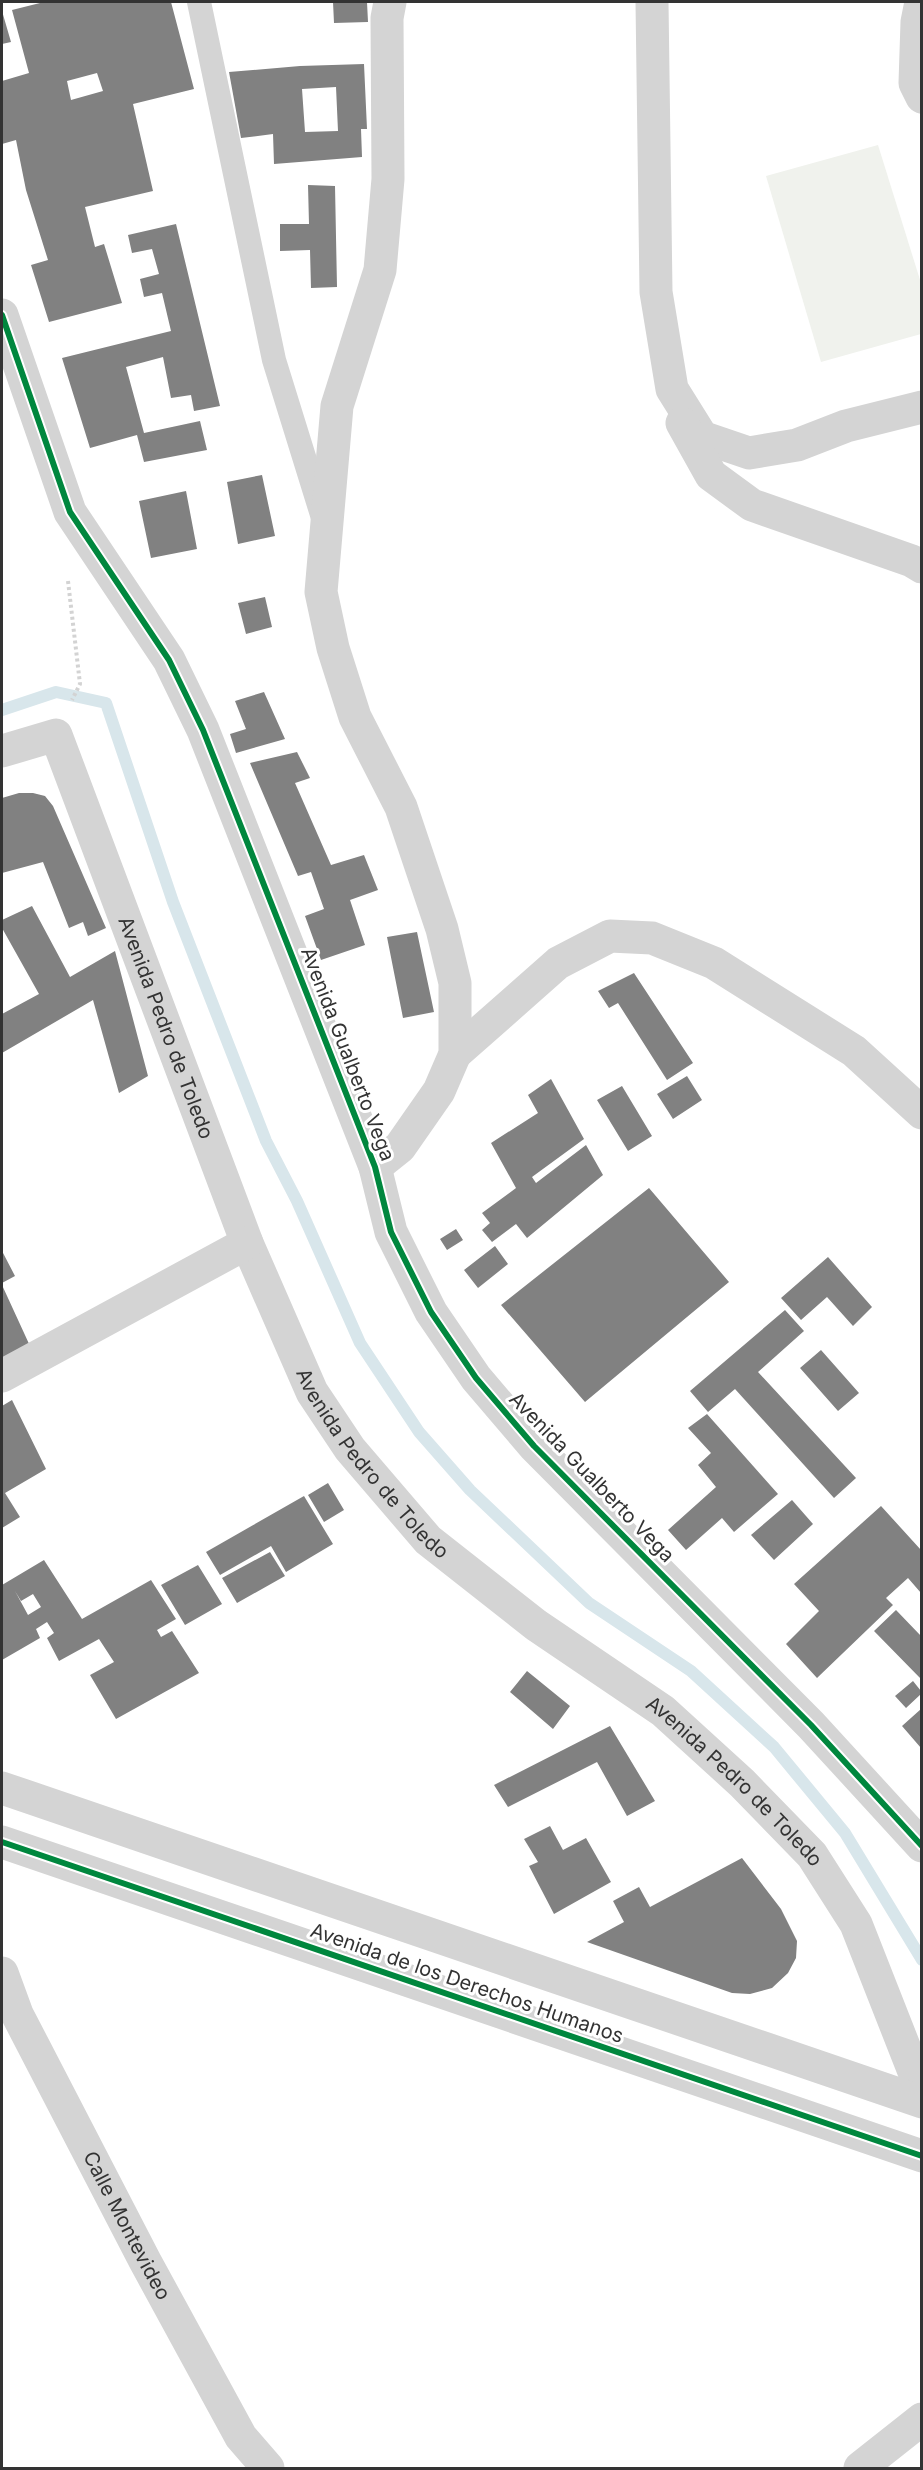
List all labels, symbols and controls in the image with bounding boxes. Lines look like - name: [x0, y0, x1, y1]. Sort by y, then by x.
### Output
- street label: Avenida Pedro de Toledo: [113, 913, 219, 1142]
- street label: Avenida Gualberto Vega: [296, 944, 400, 1164]
- street label: Avenida Pedro de Toledo: [291, 1365, 453, 1564]
- street label: Avenida Gualberto Vega: [504, 1387, 680, 1567]
- street label: Avenida Pedro de Toledo: [642, 1691, 828, 1871]
- street label: Avenida de los Derechos Humanos: [307, 1918, 627, 2048]
- street label: Calle Montevideo: [78, 2147, 176, 2304]

